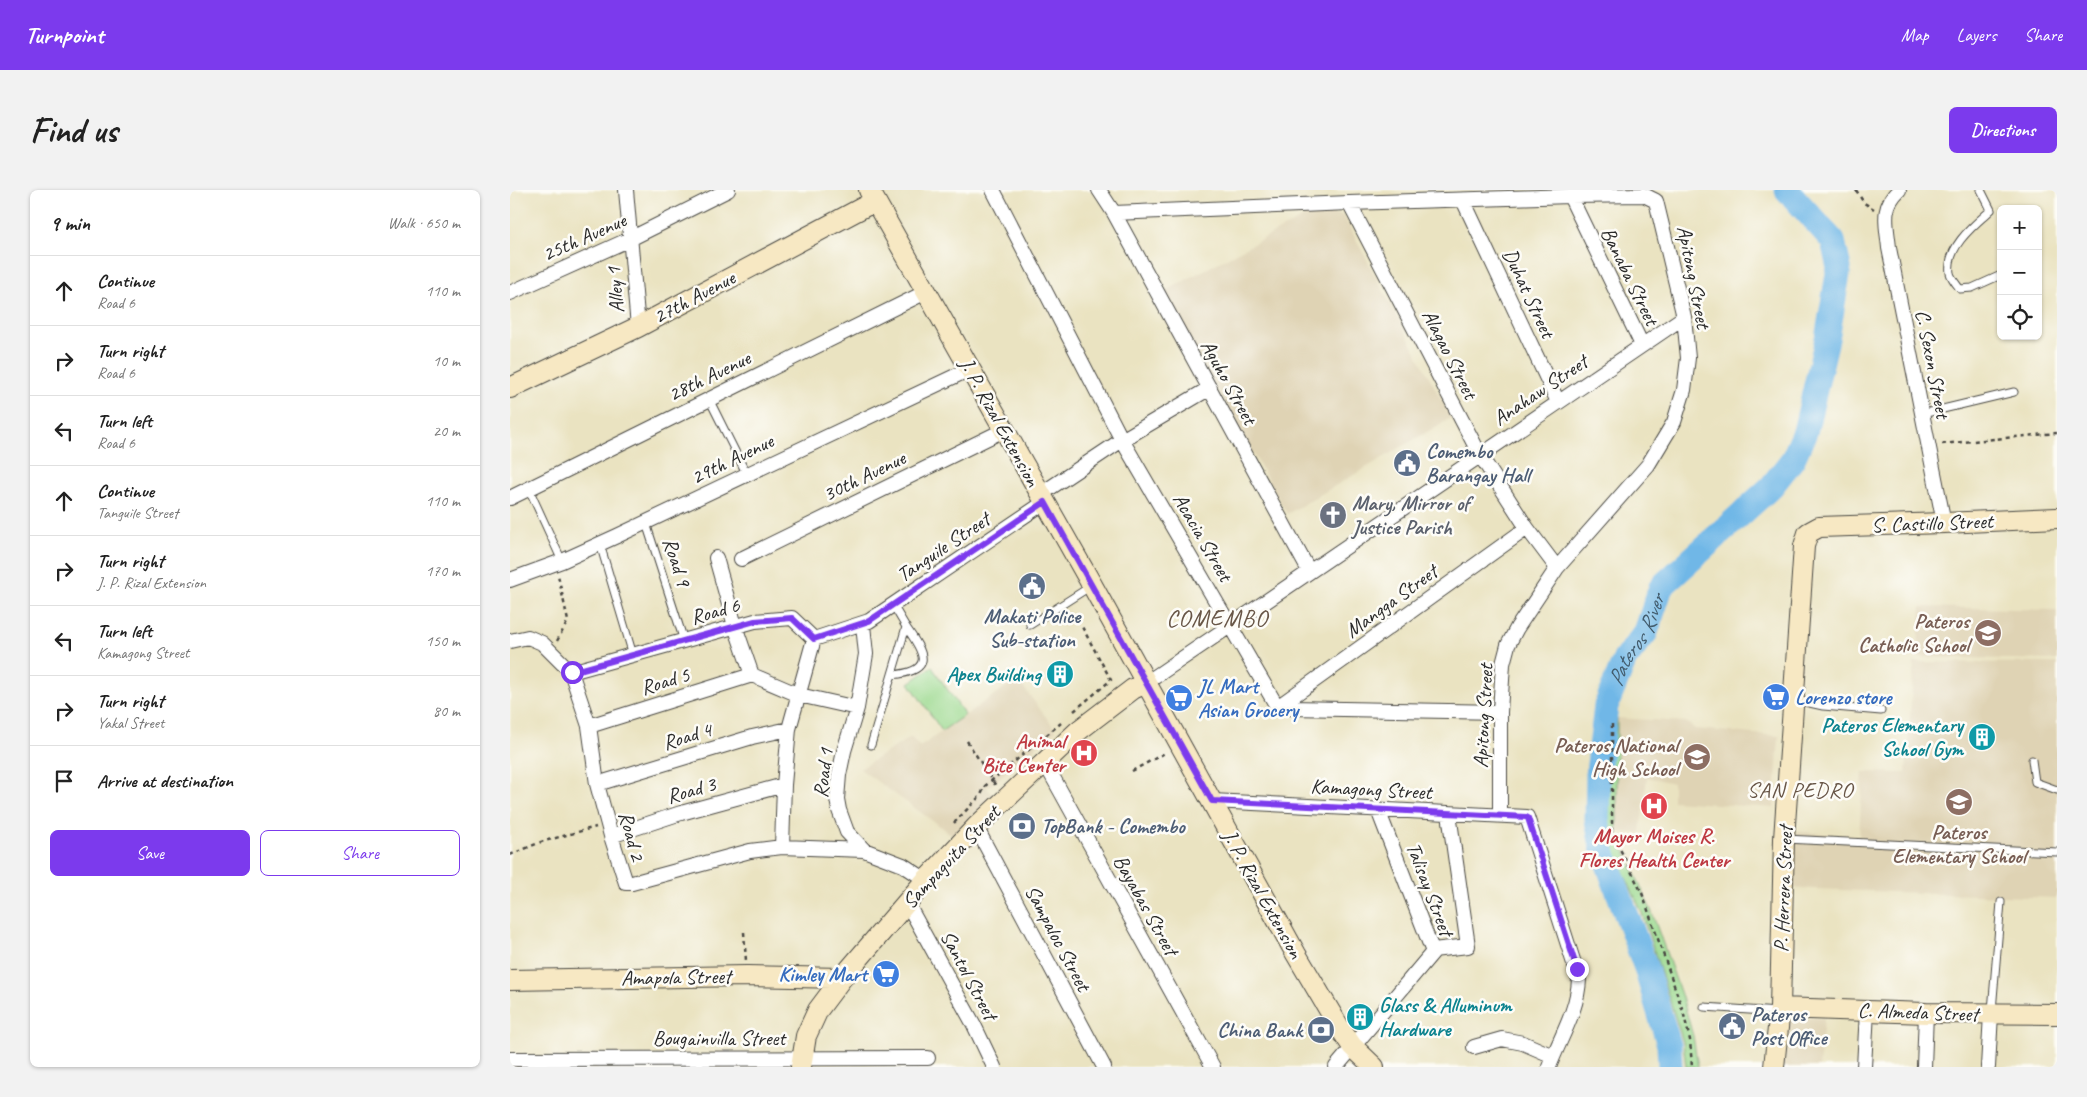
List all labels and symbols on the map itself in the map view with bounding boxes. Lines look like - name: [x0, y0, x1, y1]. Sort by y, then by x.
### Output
- street label: 25th Avenue: [538, 207, 631, 267]
- street label: Banaba Street: [1595, 223, 1666, 331]
- street label: Apitong Street: [1671, 223, 1717, 333]
- street label: Duhat Street: [1497, 244, 1562, 344]
- street label: Alley 1: [600, 264, 630, 314]
- street label: 27th Avenue: [649, 264, 740, 329]
- street label: Alagao Street: [1416, 305, 1485, 405]
- street label: C. Sexon Street: [1910, 307, 1957, 423]
- street label: Aguho Street: [1195, 335, 1264, 431]
- street label: 28th Avenue: [663, 344, 756, 407]
- street label: Anahaw Street: [1488, 347, 1595, 431]
- street label: J. P. Rizal Extension: [953, 352, 1046, 491]
- street label: 29th Avenue: [686, 427, 779, 490]
- place label: Comembo Barangay Hall: [1426, 438, 1534, 488]
- street label: 30th Avenue: [818, 444, 911, 507]
- public building icon: Comembo Barangay Hall: [1392, 448, 1422, 478]
- street label: Acacia Street: [1167, 488, 1240, 587]
- place label: Mary, Mirror of Justice Parish: [1350, 490, 1474, 540]
- church icon: Mary, Mirror of Justice Parish: [1318, 500, 1348, 530]
- street label: Tanguile Street: [892, 505, 997, 588]
- street label: S. Castillo Street: [1871, 508, 1995, 538]
- street label: Road 9: [657, 534, 698, 591]
- street label: Mangga Street: [1340, 557, 1445, 643]
- public building icon: Makati Police Sub-station: [1017, 571, 1047, 601]
- water label: Pateros River: [1602, 588, 1672, 690]
- street label: Road 6: [688, 592, 743, 630]
- place label: Makati Police Sub-station: [984, 603, 1082, 653]
- district label: COMEMBO: [1166, 603, 1270, 633]
- place label: Pateros Catholic School: [1858, 608, 1973, 658]
- school or university icon: Pateros Catholic School: [1973, 618, 2003, 648]
- building icon: Apex Building: [1045, 659, 1075, 689]
- route start: [561, 661, 584, 684]
- street label: Road 5: [637, 661, 694, 701]
- place label: Apex Building: [947, 661, 1043, 687]
- street label: Apitong Street: [1467, 661, 1499, 769]
- place label: JL Mart Asian Grocery: [1196, 673, 1301, 723]
- supermarket icon: Lorenzo store: [1761, 682, 1791, 712]
- supermarket icon: JL Mart Asian Grocery: [1164, 683, 1194, 713]
- place label: Lorenzo store: [1795, 684, 1894, 710]
- place label: Pateros Elementary School Gym: [1821, 712, 1966, 762]
- street label: Road 4: [659, 716, 717, 756]
- building icon: Pateros Elementary School Gym: [1967, 722, 1997, 752]
- place label: Animal Bite Center: [982, 728, 1069, 778]
- place label: Pateros National High School: [1554, 732, 1682, 782]
- hospital icon: Animal Bite Center: [1069, 738, 1099, 768]
- school or university icon: Pateros National High School: [1682, 742, 1712, 772]
- street label: Road 1: [807, 745, 839, 799]
- street label: Road 3: [664, 770, 720, 809]
- street label: Kamagong Street: [1310, 773, 1434, 805]
- district label: SAN PEDRO: [1747, 776, 1854, 804]
- school or university icon: Pateros Elementary School: [1944, 787, 1974, 817]
- hospital icon: Mayor Moises R. Flores Health Center: [1639, 791, 1669, 821]
- street label: Sampaguita Street: [896, 798, 1007, 914]
- street label: Road 2: [613, 809, 651, 865]
- bank icon: TopBank - Comembo: [1007, 811, 1037, 841]
- place label: TopBank - Comembo: [1041, 813, 1186, 839]
- place label: Pateros Elementary School: [1892, 819, 2030, 869]
- street label: P. Herrera Street: [1768, 822, 1798, 953]
- place label: Mayor Moises R. Flores Health Center: [1579, 823, 1732, 873]
- street label: J. P. Rizal Extension: [1216, 824, 1309, 963]
- street label: Talisay Street: [1400, 839, 1461, 942]
- street label: Bayabas Street: [1108, 850, 1186, 962]
- street label: Sampaloc Street: [1019, 881, 1098, 997]
- street label: Santol Street: [935, 926, 1005, 1027]
- route end: [1566, 958, 1589, 981]
- supermarket icon: Kimley Mart: [871, 959, 901, 989]
- place label: Kimley Mart: [778, 961, 870, 987]
- street label: Amapola Street: [621, 963, 734, 991]
- place label: Glass & Alluminum Hardware: [1379, 992, 1513, 1042]
- street label: C. Almeda Street: [1857, 997, 1982, 1027]
- place label: Pateros Post Office: [1751, 1001, 1829, 1051]
- building icon: Glass & Alluminum Hardware: [1345, 1002, 1375, 1032]
- public building icon: Pateros Post Office: [1717, 1011, 1747, 1041]
- bank icon: China Bank: [1306, 1015, 1336, 1045]
- place label: China Bank: [1217, 1017, 1304, 1043]
- street label: Bougainvilla Street: [653, 1025, 787, 1051]

